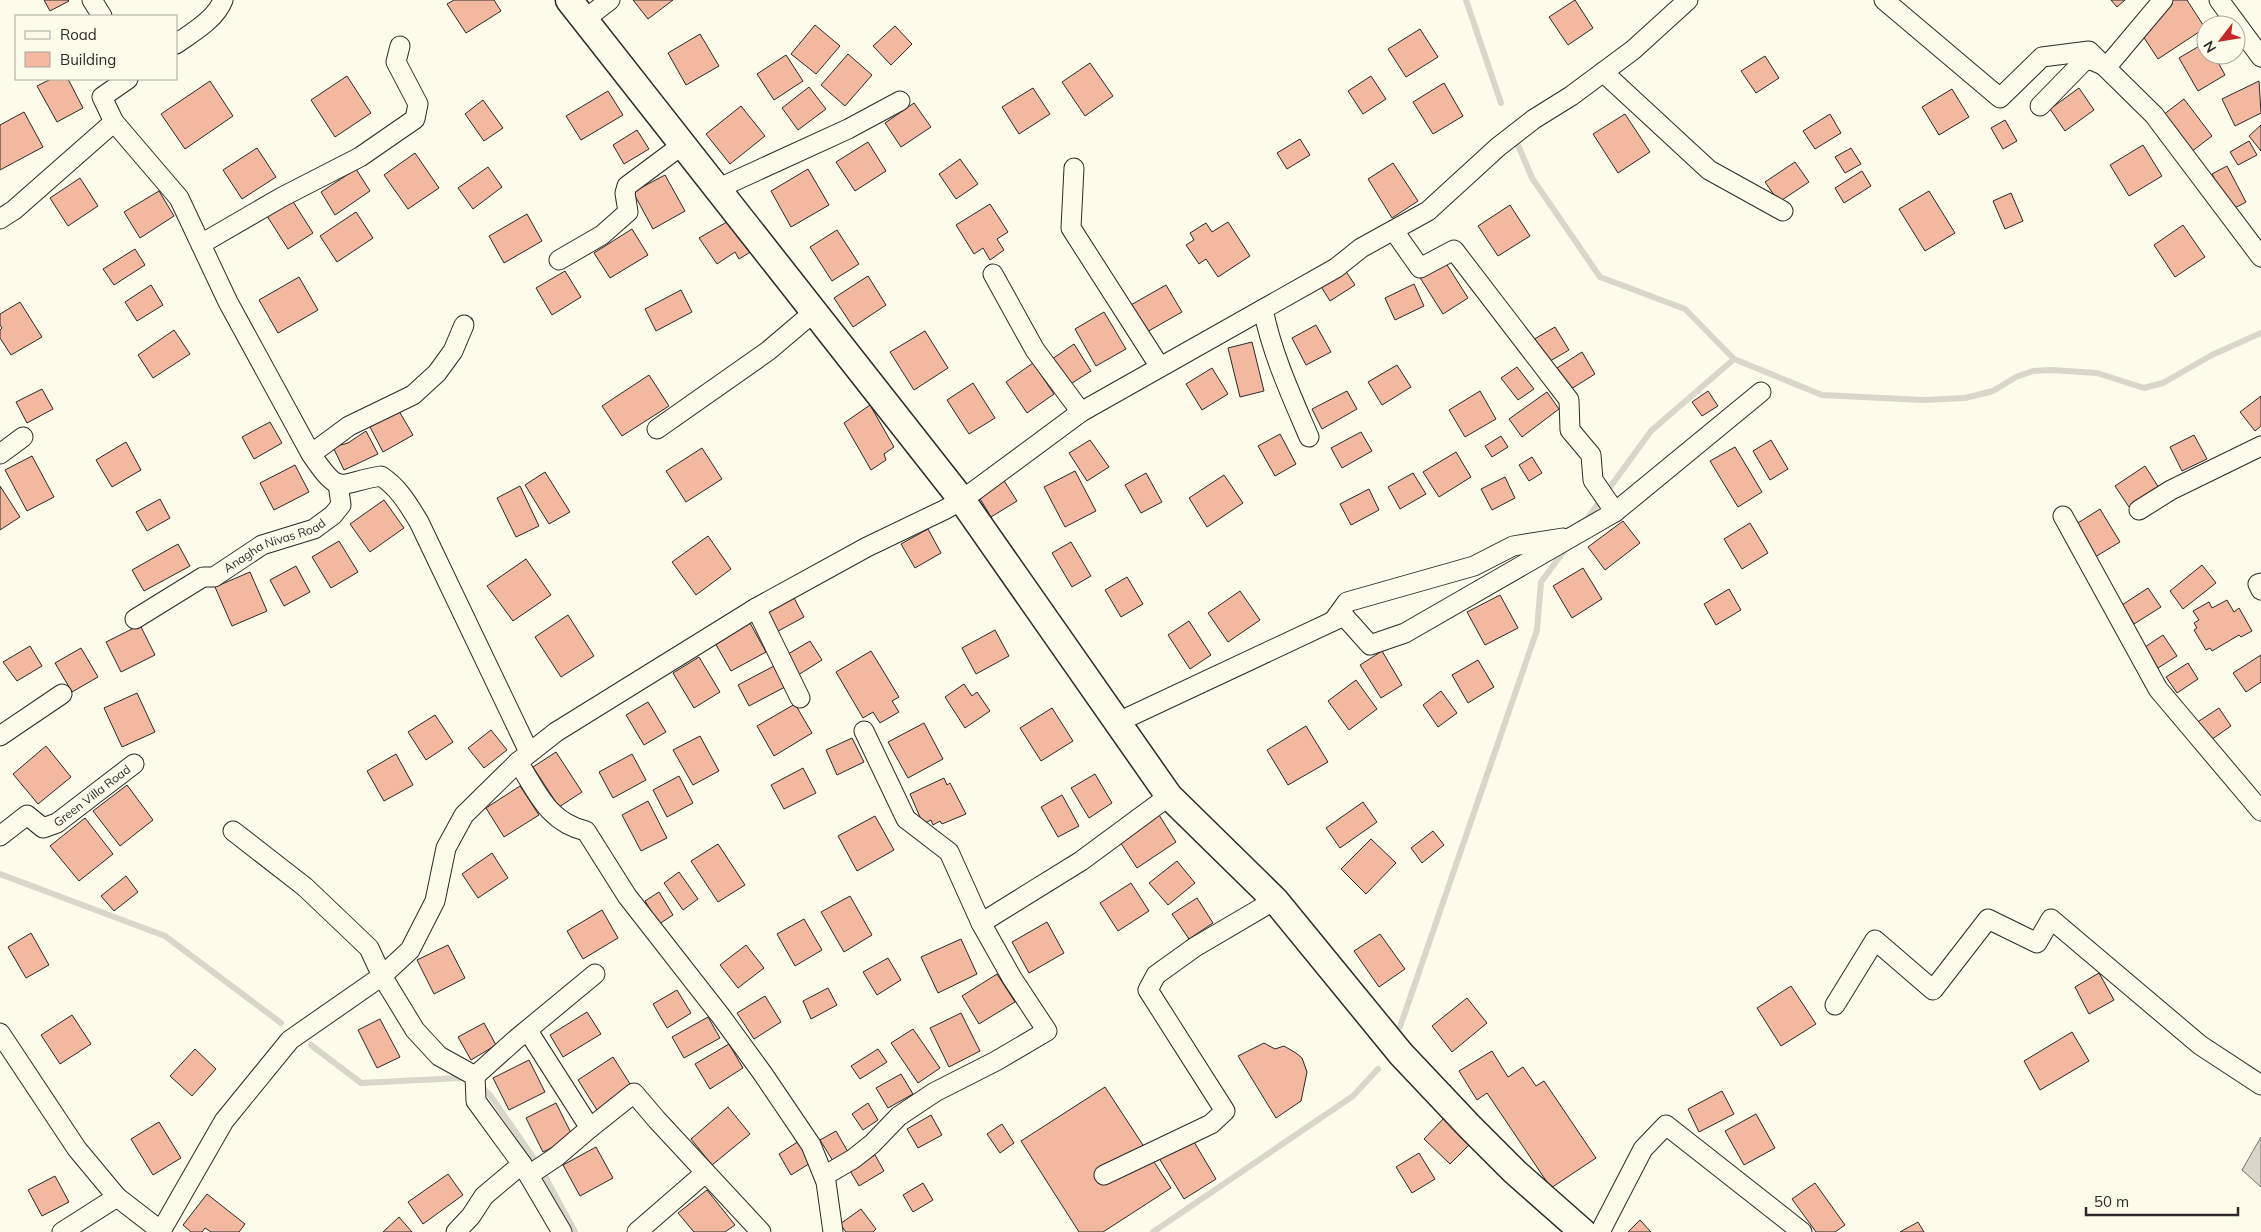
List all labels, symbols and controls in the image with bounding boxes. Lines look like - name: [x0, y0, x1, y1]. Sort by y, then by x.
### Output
- legend: [15, 15, 178, 80]
- north arrow: [2196, 15, 2246, 65]
- text: Road: [60, 25, 97, 44]
- text: N: [2199, 38, 2220, 56]
- text: Building: [60, 50, 116, 69]
- street label: Anagha Nivas Road: [221, 515, 328, 575]
- street label: Green Villa Road: [50, 761, 133, 830]
- scale bar: [2086, 1184, 2238, 1216]
- text: 50 m: [2094, 1192, 2129, 1211]

